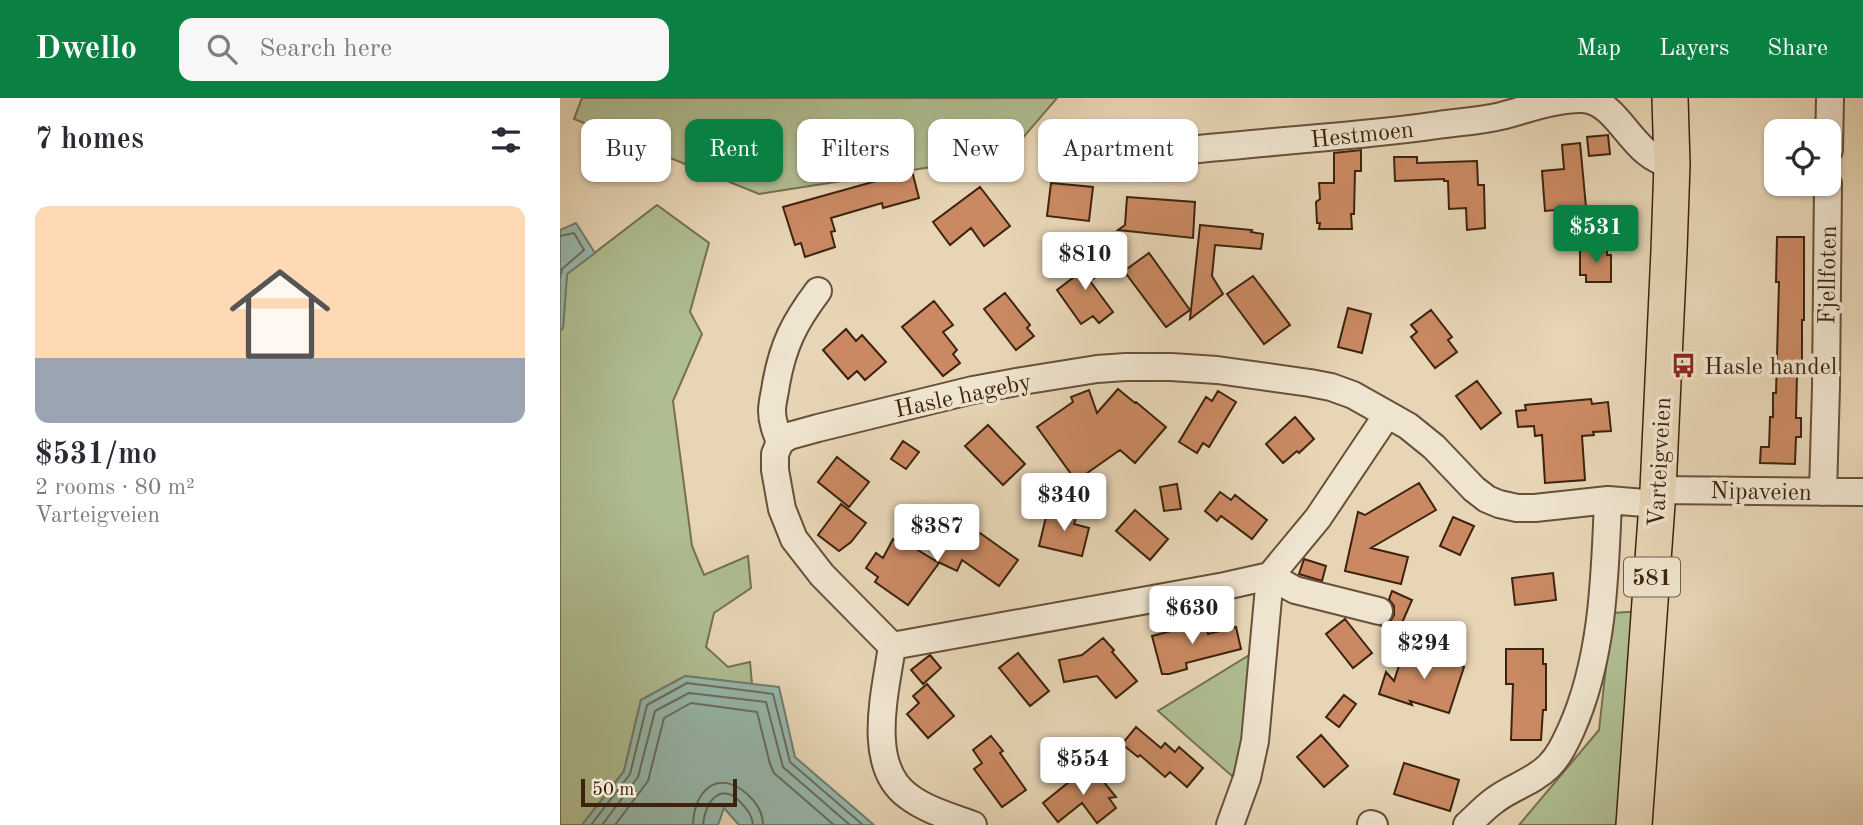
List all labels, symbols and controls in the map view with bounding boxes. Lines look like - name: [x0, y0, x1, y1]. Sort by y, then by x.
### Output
- search box: [179, 18, 669, 81]
- icon: search: [203, 30, 241, 68]
- text: Dwello: [35, 33, 137, 66]
- text: Search here: [259, 36, 392, 62]
- text: Map: [1577, 37, 1621, 61]
- text: Layers: [1659, 37, 1729, 61]
- text: Share: [1767, 37, 1828, 61]
- chip: Buy: [581, 119, 671, 182]
- chip: Rent: [685, 119, 783, 182]
- chip: Filters: [797, 119, 914, 182]
- chip: New: [928, 119, 1024, 182]
- chip: Apartment: [1038, 119, 1198, 182]
- street label: Hestmoen: [1309, 119, 1415, 153]
- map controls: [1764, 119, 1841, 196]
- button: locate: [1764, 119, 1841, 196]
- icon: filters: [487, 121, 525, 159]
- text: 7 homes: [35, 125, 144, 155]
- pin: $531: [1555, 206, 1637, 265]
- text: $531: [1569, 216, 1623, 239]
- street label: Fjellfoten: [1816, 225, 1842, 325]
- pin: $810: [1044, 232, 1126, 292]
- text: $810: [1058, 243, 1112, 266]
- icon: home: [217, 251, 343, 377]
- bus stop icon: Hasle handel: [1670, 352, 1698, 380]
- place label: Hasle handel: [1704, 356, 1837, 380]
- street label: Hasle hageby: [893, 371, 1034, 423]
- street label: Varteigveien: [1646, 396, 1676, 528]
- text: $531/mo: [35, 440, 157, 470]
- pin: $340: [1023, 474, 1105, 533]
- text: 2 rooms · 80 m²: [35, 476, 195, 499]
- street label: Nipaveien: [1710, 480, 1812, 506]
- text: $340: [1037, 484, 1091, 507]
- text: Varteigveien: [35, 504, 160, 527]
- pin: $387: [896, 504, 978, 564]
- text: $387: [910, 515, 964, 538]
- road number: 581: [1624, 558, 1680, 597]
- pin: $630: [1151, 587, 1233, 646]
- text: $630: [1165, 597, 1219, 620]
- pin: $294: [1383, 622, 1465, 681]
- text: $294: [1397, 632, 1451, 655]
- pin: $554: [1042, 738, 1124, 797]
- text: $554: [1056, 748, 1110, 771]
- scale bar: [581, 776, 737, 808]
- text: 50 m: [592, 781, 634, 800]

